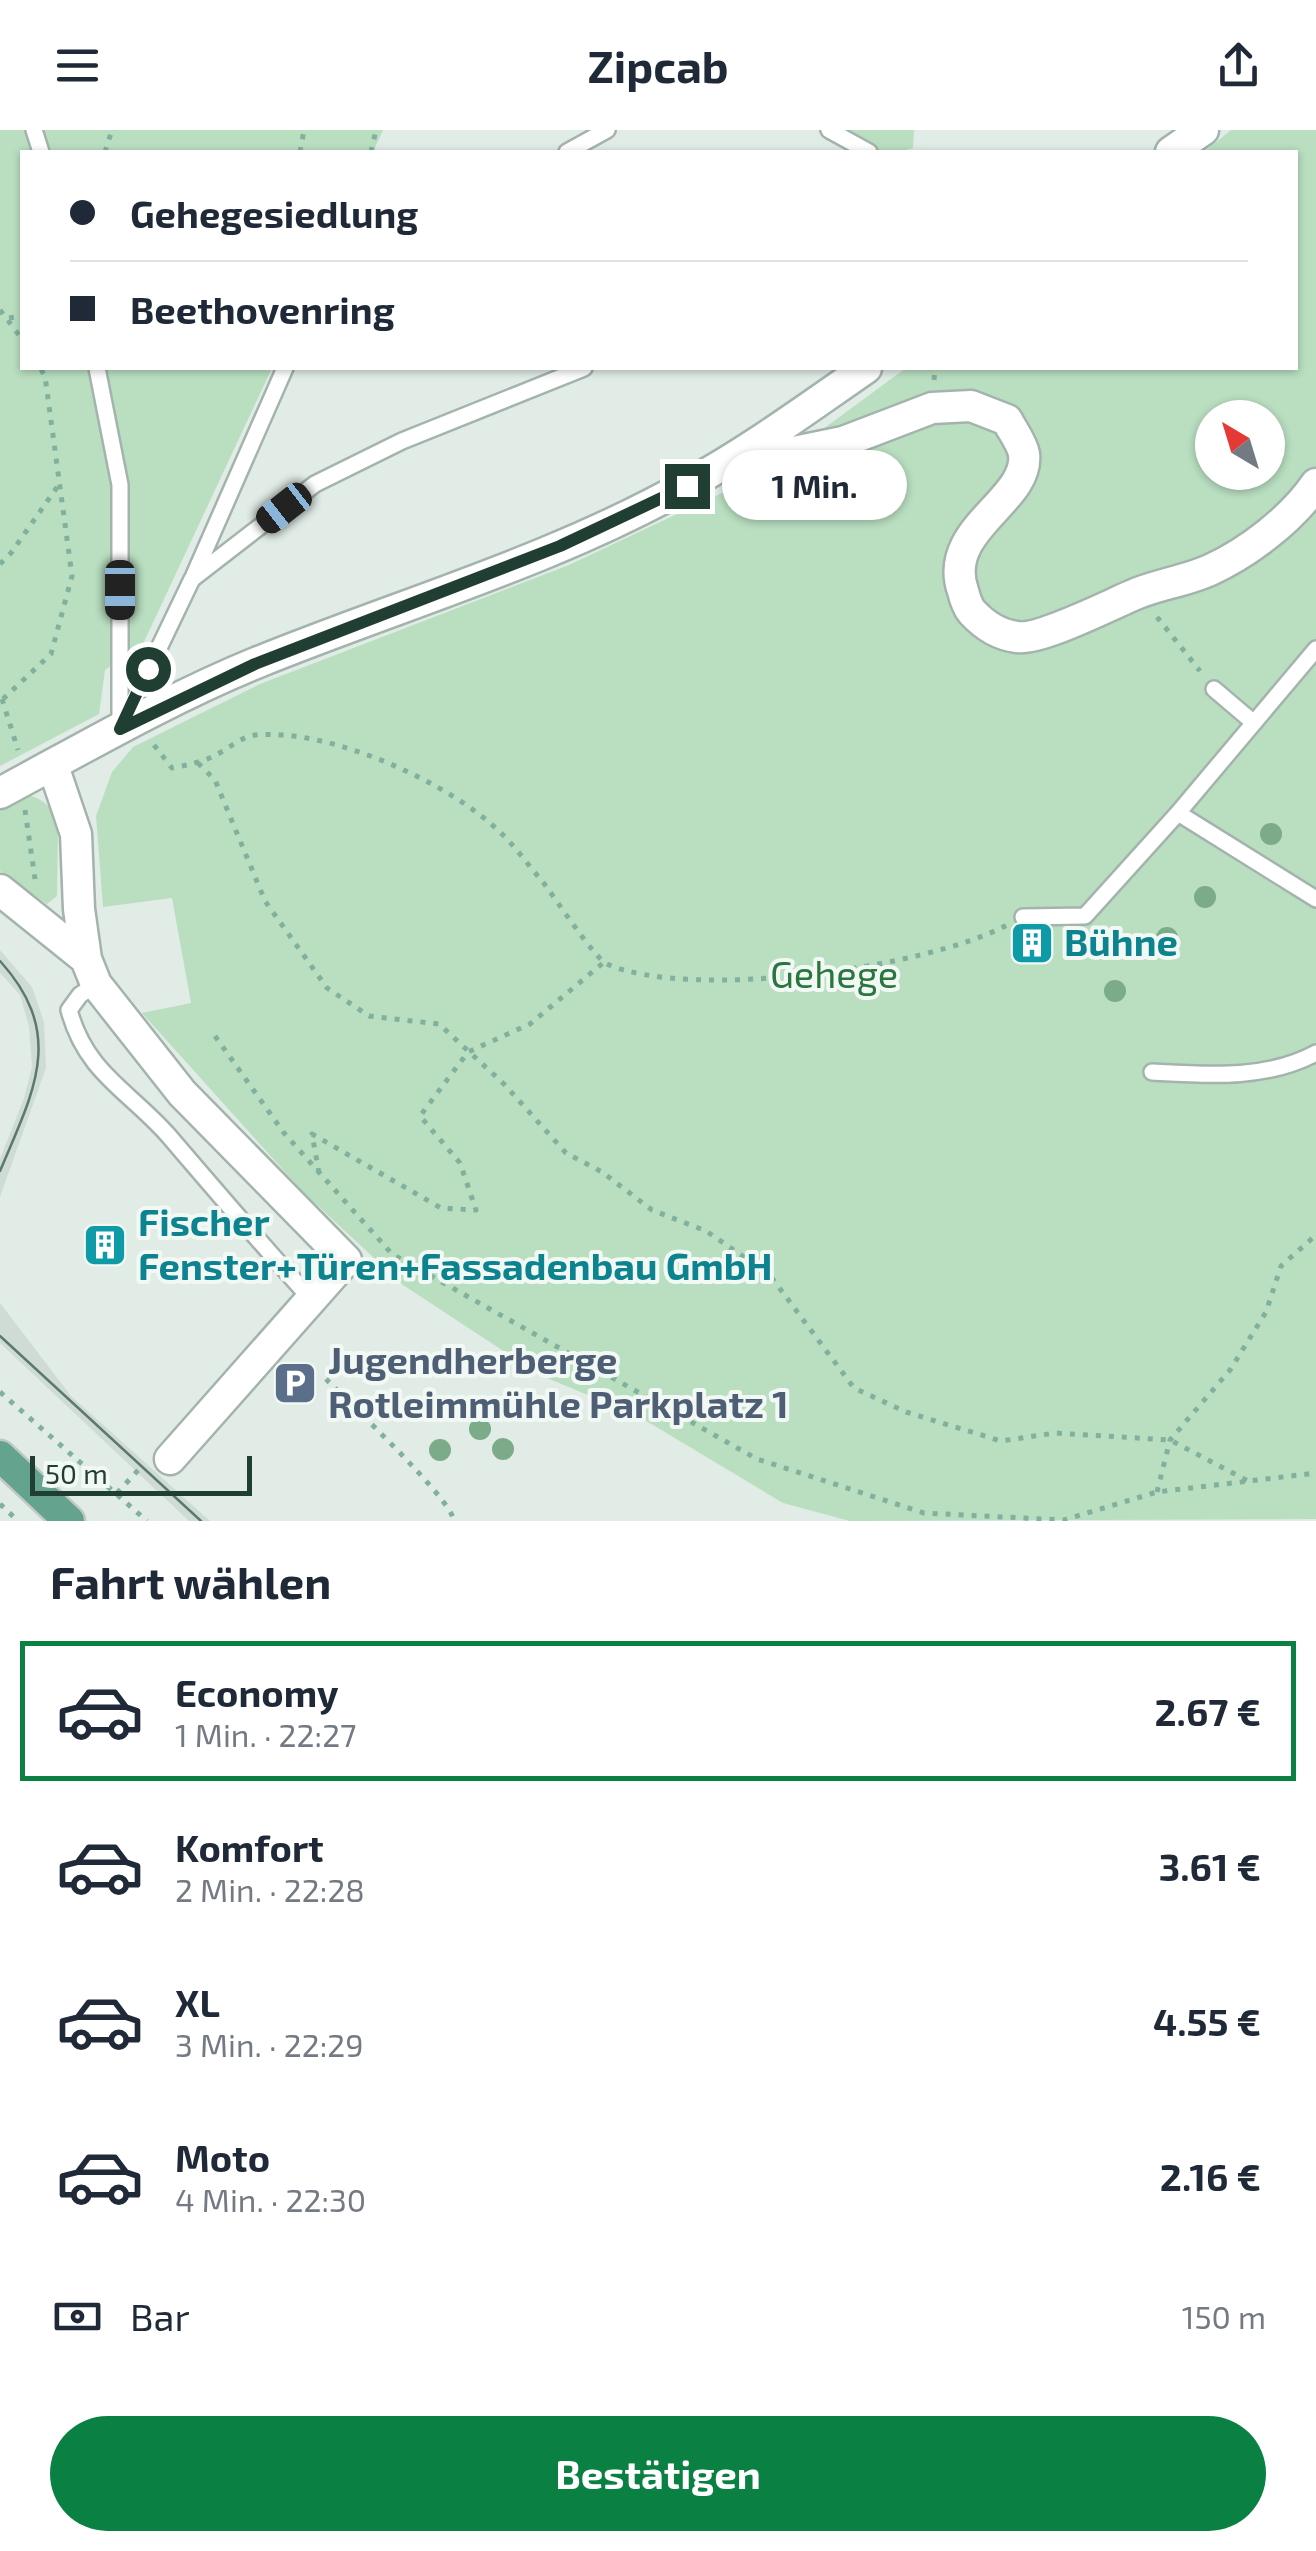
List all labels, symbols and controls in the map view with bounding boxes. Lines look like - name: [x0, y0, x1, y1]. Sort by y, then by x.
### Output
- icon: menu: [50, 38, 105, 93]
- text: Zipcab: [587, 38, 729, 92]
- icon: share: [1211, 38, 1266, 93]
- text: Gehegesiedlung: [130, 190, 418, 236]
- text: Beethovenring: [130, 286, 395, 332]
- north arrow: [1195, 400, 1285, 490]
- map controls: [1195, 400, 1285, 490]
- callout: 1 Min.: [722, 451, 907, 521]
- route end: [665, 464, 710, 509]
- text: 1 Min.: [772, 466, 857, 504]
- car: [251, 478, 317, 538]
- car: [105, 560, 135, 620]
- route start: [126, 647, 171, 692]
- place label: Bühne: [1064, 918, 1178, 964]
- building icon: Bühne: [1009, 920, 1055, 966]
- park label: Gehege: [770, 950, 898, 996]
- place label: Fischer Fenster+Türen+Fassadenbau GmbH: [138, 1198, 773, 1288]
- building icon: Fischer Fenster+Türen+Fassadenbau GmbH: [82, 1222, 128, 1268]
- place label: Jugendherberge Rotleimmühle Parkplatz 1: [328, 1336, 789, 1426]
- parking icon: Jugendherberge Rotleimmühle Parkplatz 1: [272, 1360, 318, 1406]
- scale bar: [30, 1451, 252, 1496]
- text: 50 m: [45, 1456, 108, 1490]
- text: Fahrt wählen: [50, 1554, 331, 1608]
- icon: car: [55, 1666, 145, 1756]
- text: Economy: [175, 1669, 339, 1715]
- text: 2.67 €: [1155, 1688, 1261, 1734]
- text: 1 Min. · 22:27: [175, 1715, 357, 1753]
- icon: car: [55, 1821, 145, 1911]
- text: Komfort: [175, 1824, 324, 1870]
- text: 3.61 €: [1159, 1843, 1261, 1889]
- text: 2 Min. · 22:28: [175, 1870, 365, 1908]
- icon: car: [55, 1976, 145, 2066]
- text: XL: [175, 1979, 220, 2025]
- text: 4.55 €: [1153, 1998, 1261, 2044]
- text: 3 Min. · 22:29: [175, 2025, 363, 2063]
- icon: car: [55, 2131, 145, 2221]
- text: Moto: [175, 2134, 270, 2180]
- text: 2.16 €: [1160, 2153, 1261, 2199]
- text: 4 Min. · 22:30: [175, 2180, 366, 2218]
- icon: cash: [50, 2289, 105, 2344]
- text: Bar: [130, 2293, 190, 2339]
- text: 150 m: [1182, 2297, 1266, 2335]
- button: Bestätigen: [50, 2416, 1266, 2531]

